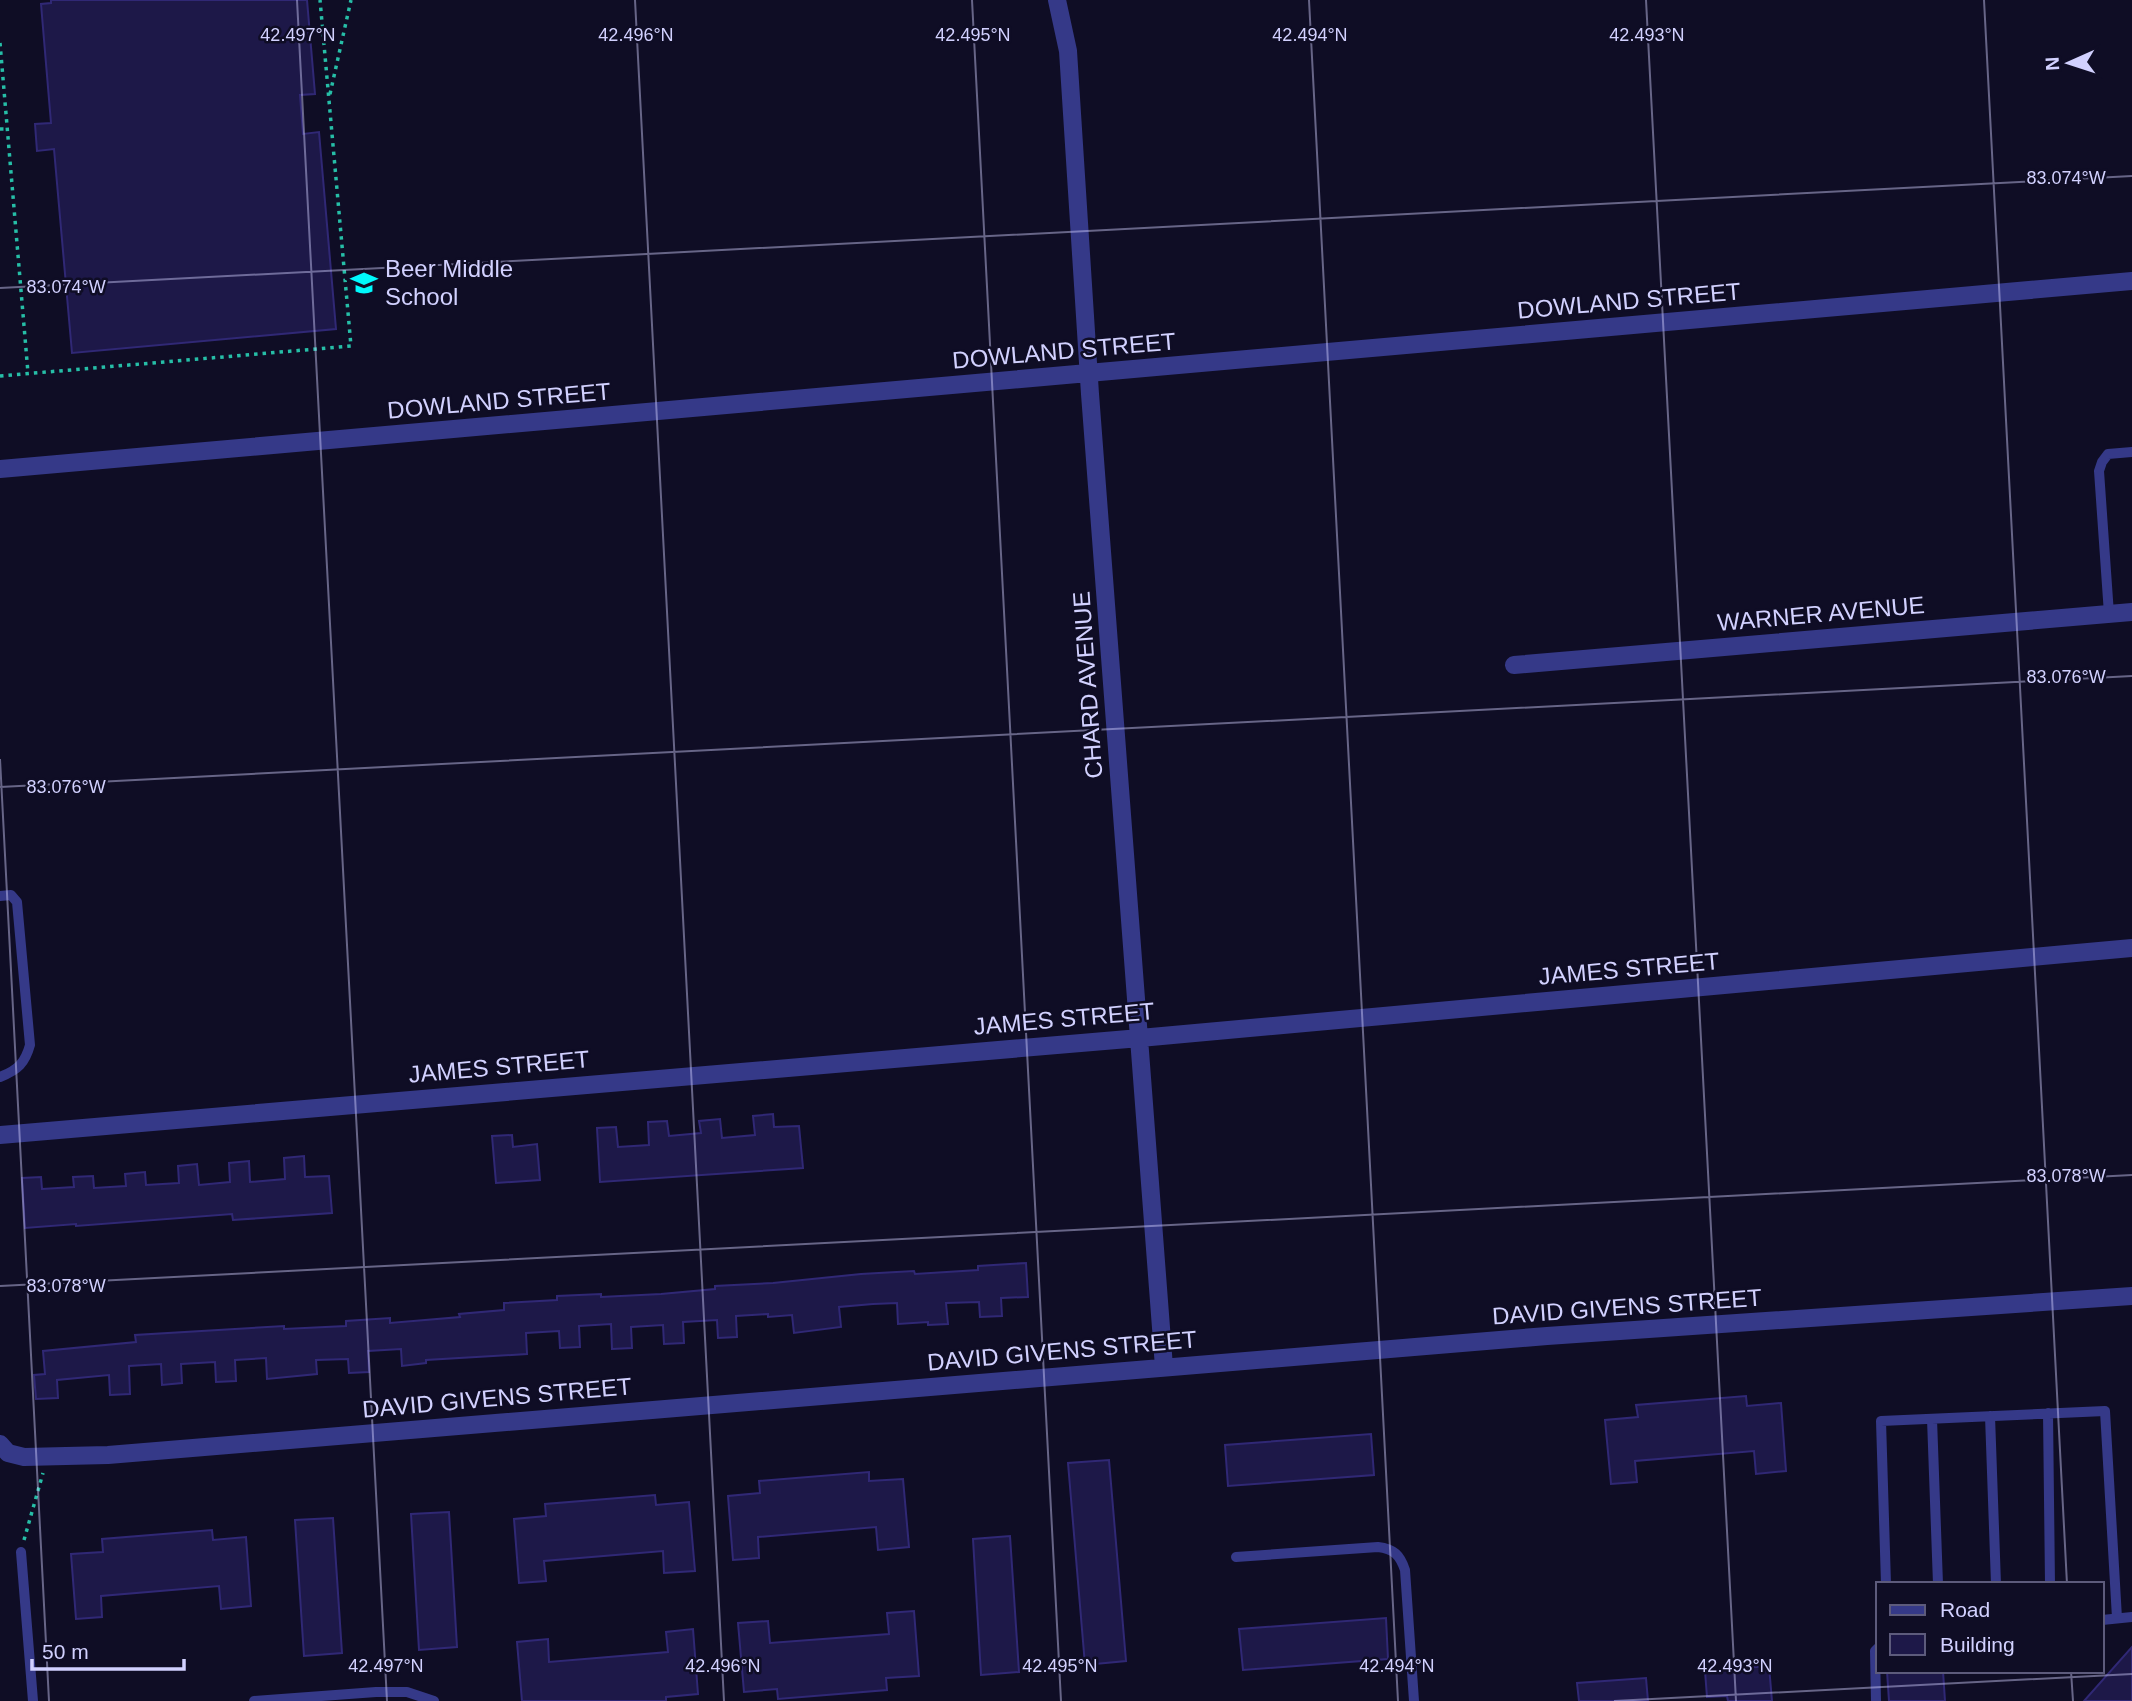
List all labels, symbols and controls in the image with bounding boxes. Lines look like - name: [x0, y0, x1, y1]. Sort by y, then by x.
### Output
- text: 42.497°N: [260, 25, 336, 45]
- text: 42.496°N: [598, 25, 674, 45]
- text: 42.495°N: [935, 25, 1011, 45]
- text: 42.494°N: [1272, 25, 1348, 45]
- text: 42.493°N: [1609, 25, 1685, 45]
- north arrow: [2034, 28, 2104, 98]
- text: N: [2042, 56, 2063, 71]
- text: 83.074°W: [2026, 168, 2106, 188]
- place label: Beer Middle School: [385, 255, 513, 310]
- school or university icon: Beer Middle School: [349, 268, 379, 298]
- text: 83.074°W: [26, 277, 106, 297]
- street label: DOWLAND STREET: [1516, 277, 1742, 324]
- street label: DOWLAND STREET: [951, 327, 1177, 374]
- street label: DOWLAND STREET: [386, 377, 612, 424]
- street label: CHARD AVENUE: [1067, 591, 1108, 780]
- street label: WARNER AVENUE: [1716, 591, 1926, 636]
- text: 83.076°W: [2026, 667, 2106, 687]
- text: 83.076°W: [26, 777, 106, 797]
- street label: JAMES STREET: [1537, 947, 1721, 990]
- street label: JAMES STREET: [972, 997, 1156, 1040]
- street label: JAMES STREET: [407, 1045, 591, 1088]
- text: 83.078°W: [2026, 1166, 2106, 1186]
- text: 83.078°W: [26, 1276, 106, 1296]
- street label: DAVID GIVENS STREET: [1491, 1284, 1763, 1329]
- street label: DAVID GIVENS STREET: [926, 1325, 1198, 1376]
- street label: DAVID GIVENS STREET: [361, 1372, 633, 1423]
- legend: [1876, 1582, 2104, 1673]
- text: Road: [1940, 1598, 1990, 1621]
- scale bar: [32, 1628, 184, 1672]
- text: Building: [1940, 1633, 2015, 1656]
- text: 50 m: [42, 1640, 89, 1663]
- text: 42.497°N: [348, 1656, 424, 1676]
- text: 42.496°N: [685, 1656, 761, 1676]
- text: 42.495°N: [1022, 1656, 1098, 1676]
- text: 42.494°N: [1359, 1656, 1435, 1676]
- text: 42.493°N: [1697, 1656, 1773, 1676]

